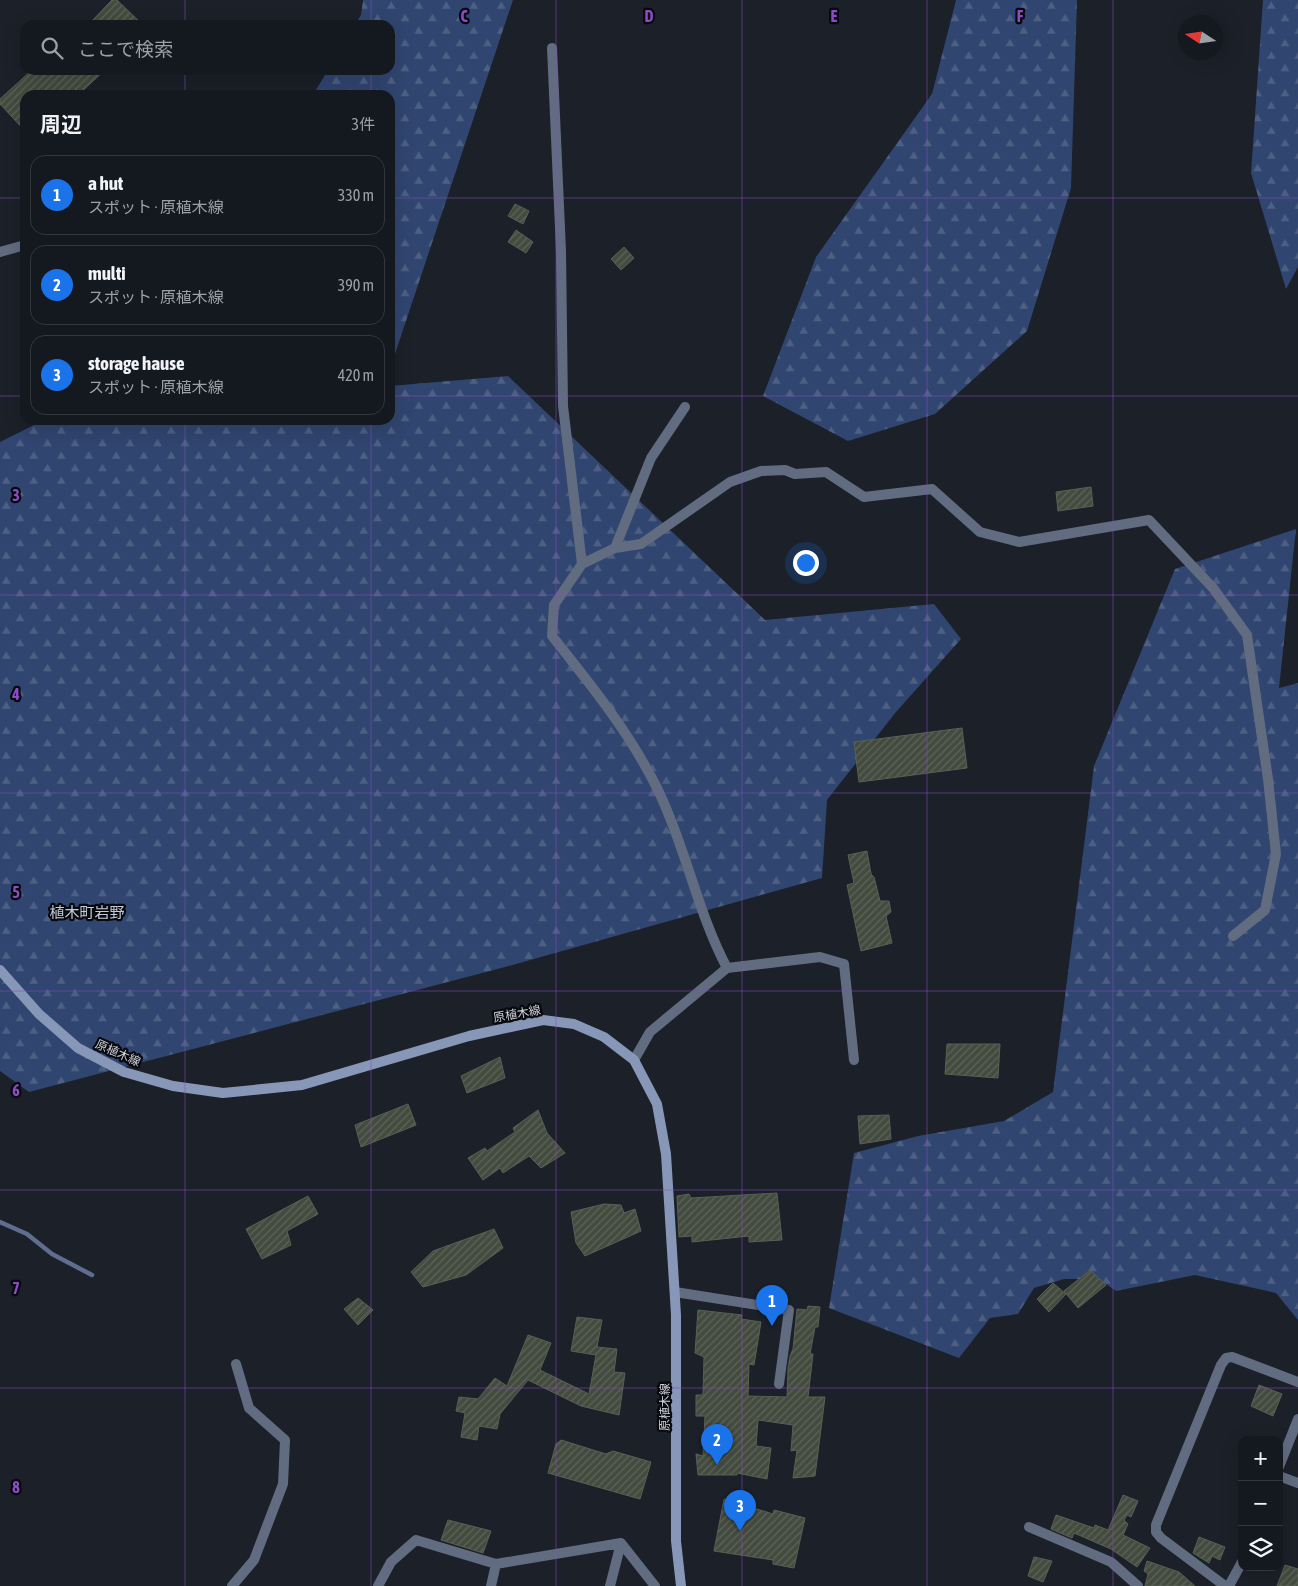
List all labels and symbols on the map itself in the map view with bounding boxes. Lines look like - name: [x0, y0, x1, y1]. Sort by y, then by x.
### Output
- text: C: [460, 7, 468, 25]
- text: D: [645, 7, 654, 25]
- text: E: [831, 7, 838, 25]
- text: F: [1017, 7, 1024, 25]
- north arrow: [1178, 15, 1223, 60]
- text: 3: [12, 486, 20, 504]
- your location: [793, 550, 819, 576]
- text: 4: [11, 685, 20, 703]
- text: 5: [12, 883, 20, 901]
- district label: 植木町岩野: [49, 904, 125, 921]
- street label: 原植木線: [492, 1003, 542, 1025]
- street label: 原植木線: [93, 1037, 143, 1069]
- text: 6: [12, 1081, 20, 1099]
- text: 7: [12, 1279, 20, 1297]
- pin: 1: [756, 1285, 788, 1326]
- street label: 原植木線: [658, 1383, 672, 1431]
- pin: 2: [701, 1424, 733, 1465]
- text: 8: [12, 1478, 20, 1496]
- pin: 3: [724, 1490, 756, 1531]

